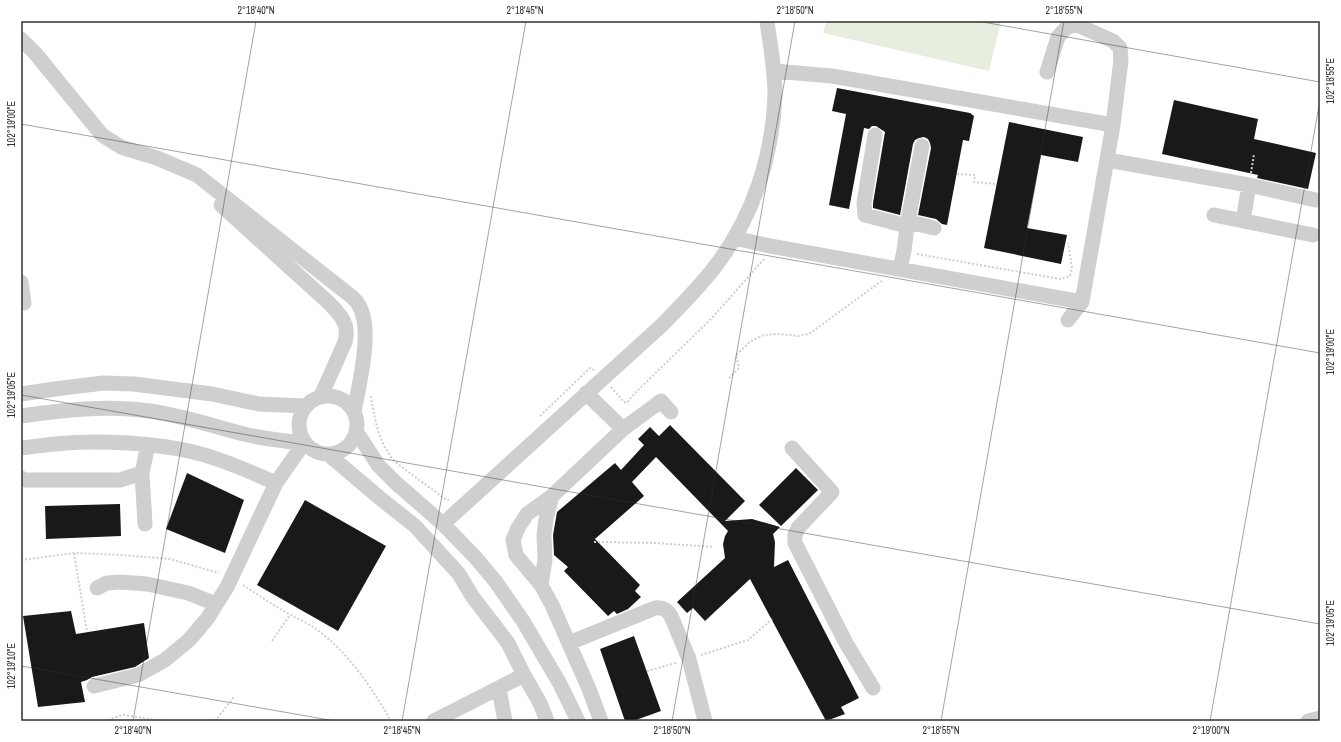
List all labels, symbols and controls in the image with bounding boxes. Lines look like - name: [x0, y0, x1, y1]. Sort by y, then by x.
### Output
- text: 2°18'40"N: [237, 4, 275, 17]
- text: 2°18'45"N: [506, 4, 544, 17]
- text: 2°18'50"N: [776, 4, 814, 17]
- text: 2°18'55"N: [1045, 4, 1083, 17]
- text: 102°18'55"E: [1324, 58, 1337, 104]
- text: 102°19'00"E: [5, 101, 18, 147]
- text: 102°19'00"E: [1324, 329, 1337, 375]
- text: 102°19'05"E: [5, 372, 18, 418]
- text: 102°19'05"E: [1324, 600, 1337, 646]
- text: 102°19'10"E: [5, 643, 18, 689]
- text: 2°18'40"N: [114, 724, 152, 737]
- text: 2°18'45"N: [383, 724, 421, 737]
- text: 2°18'50"N: [653, 724, 691, 737]
- text: 2°18'55"N: [922, 724, 960, 737]
- text: 2°19'00"N: [1192, 724, 1230, 737]

